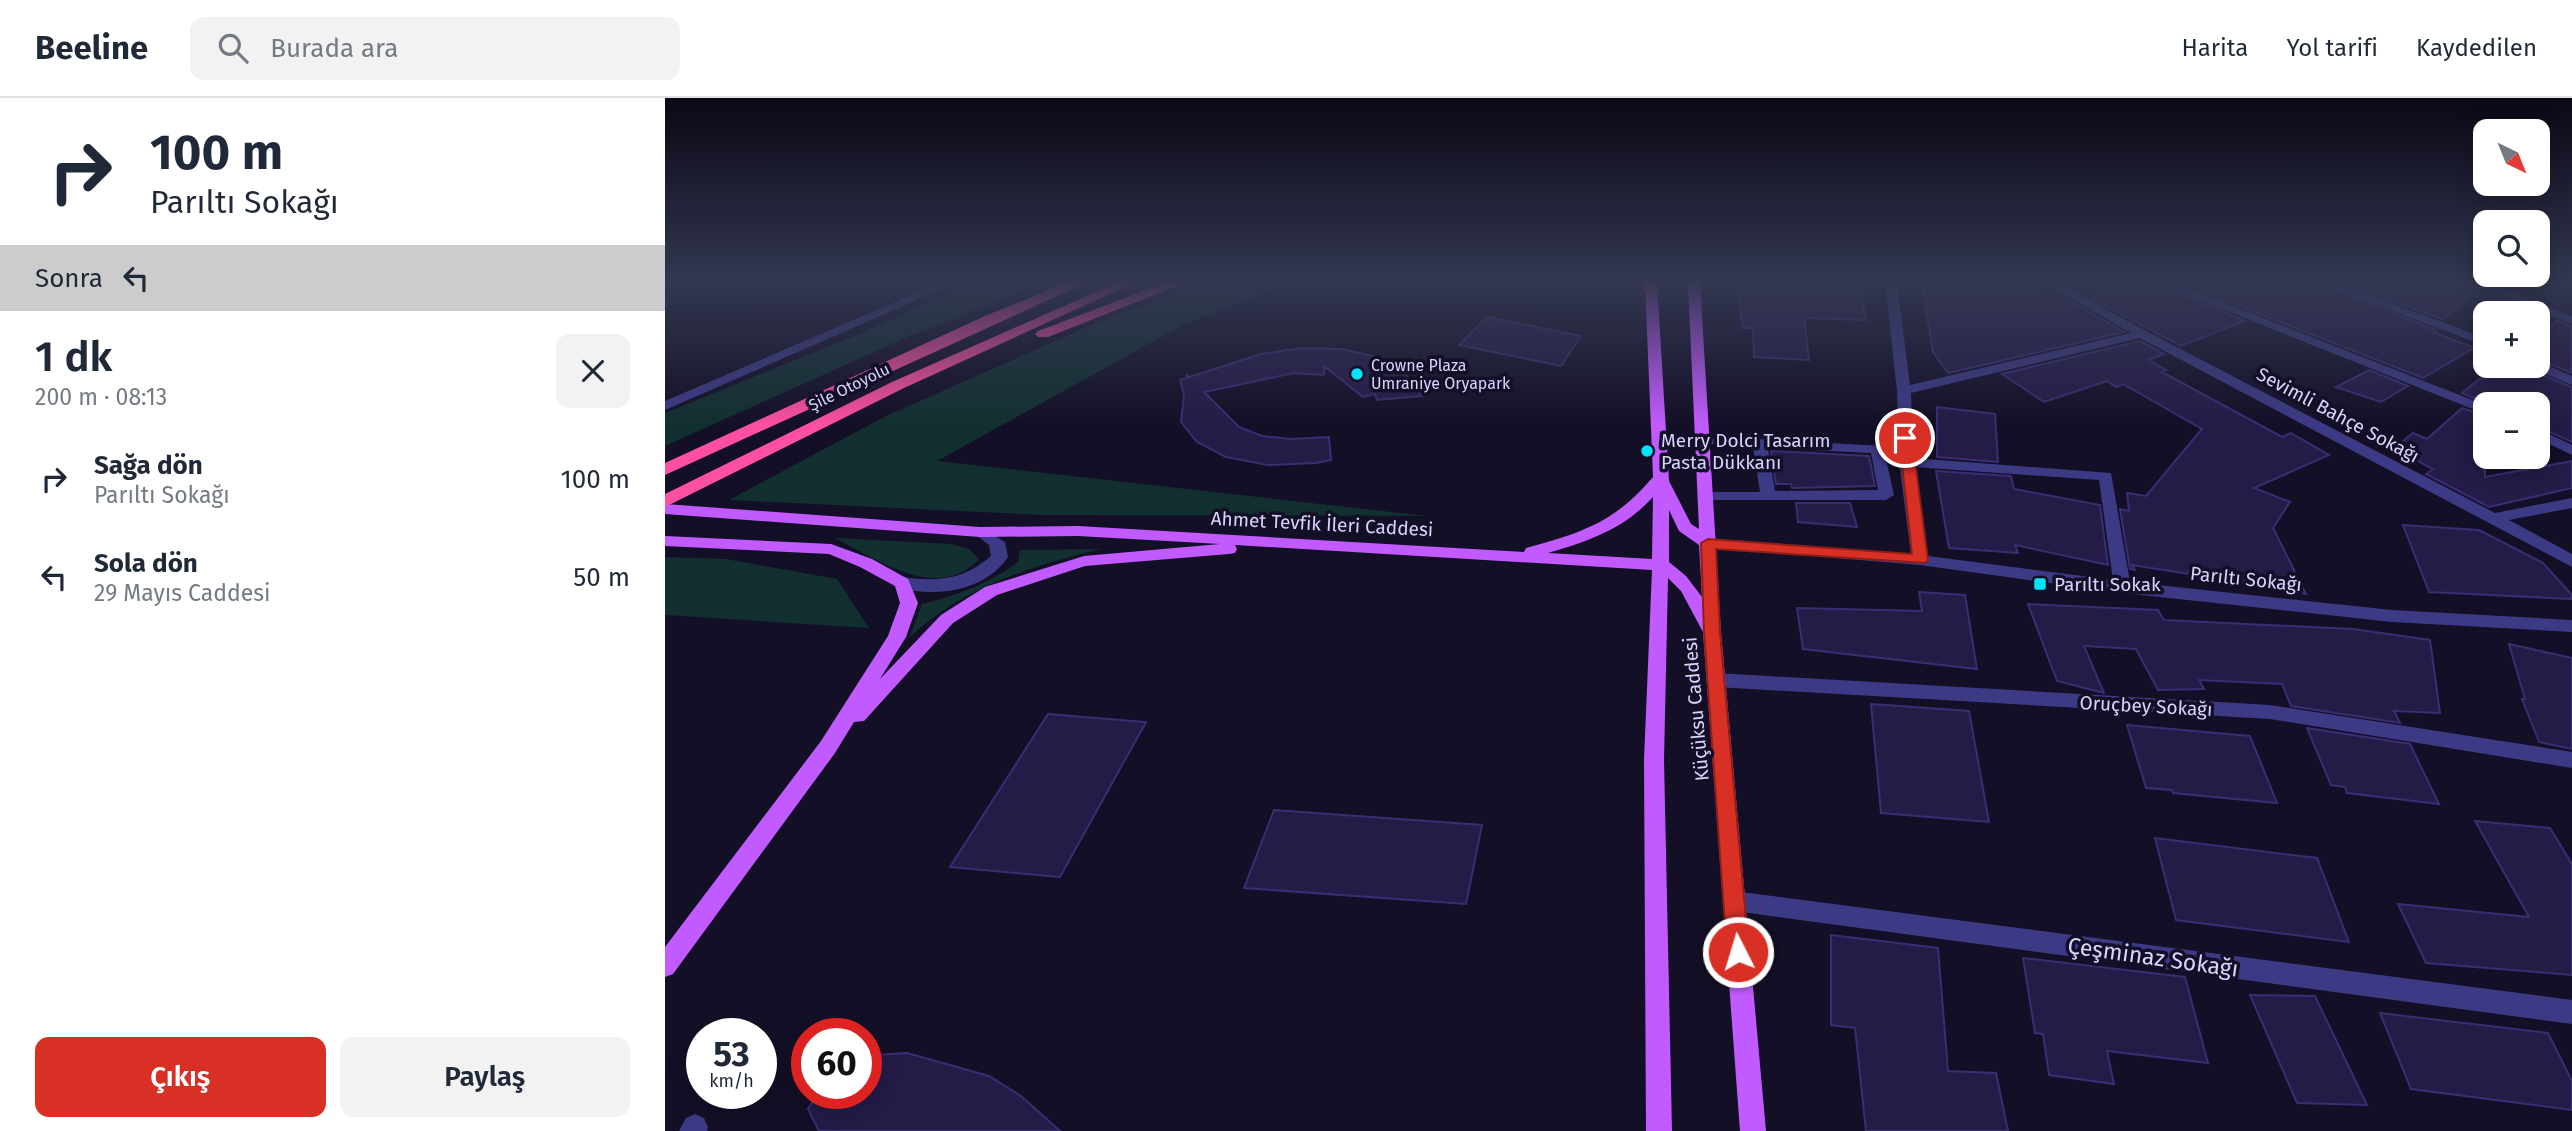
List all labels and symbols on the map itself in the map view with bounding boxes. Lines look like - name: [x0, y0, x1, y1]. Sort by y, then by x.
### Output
- north arrow: [2473, 119, 2550, 196]
- place label: Crowne Plaza Umraniye Oryapark: [1371, 356, 1511, 393]
- street label: Şile Otoyolu: [805, 359, 893, 416]
- street label: Sevimli Bahçe Sokağı: [2253, 362, 2423, 468]
- marker: Crowne Plaza Umraniye Oryapark: [1349, 366, 1365, 382]
- pin: [1875, 408, 1935, 468]
- place label: Merry Dolci Tasarım Pasta Dükkanı: [1661, 429, 1830, 474]
- marker: Merry Dolci Tasarım Pasta Dükkanı: [1639, 443, 1655, 459]
- street label: Ahmet Tevfik İleri Caddesi: [1210, 507, 1434, 541]
- street label: Parıltı Sokağı: [2189, 562, 2303, 596]
- place label: Parıltı Sokak: [2054, 573, 2161, 596]
- marker: Parıltı Sokak: [2032, 576, 2048, 592]
- street label: Küçüksu Caddesi: [1678, 636, 1714, 782]
- street label: Oruçbey Sokağı: [2079, 691, 2213, 721]
- position arrow: [1701, 915, 1775, 989]
- street label: Çeşminaz Sokağı: [2066, 931, 2240, 983]
- speed limit sign: 60: [791, 1018, 882, 1109]

